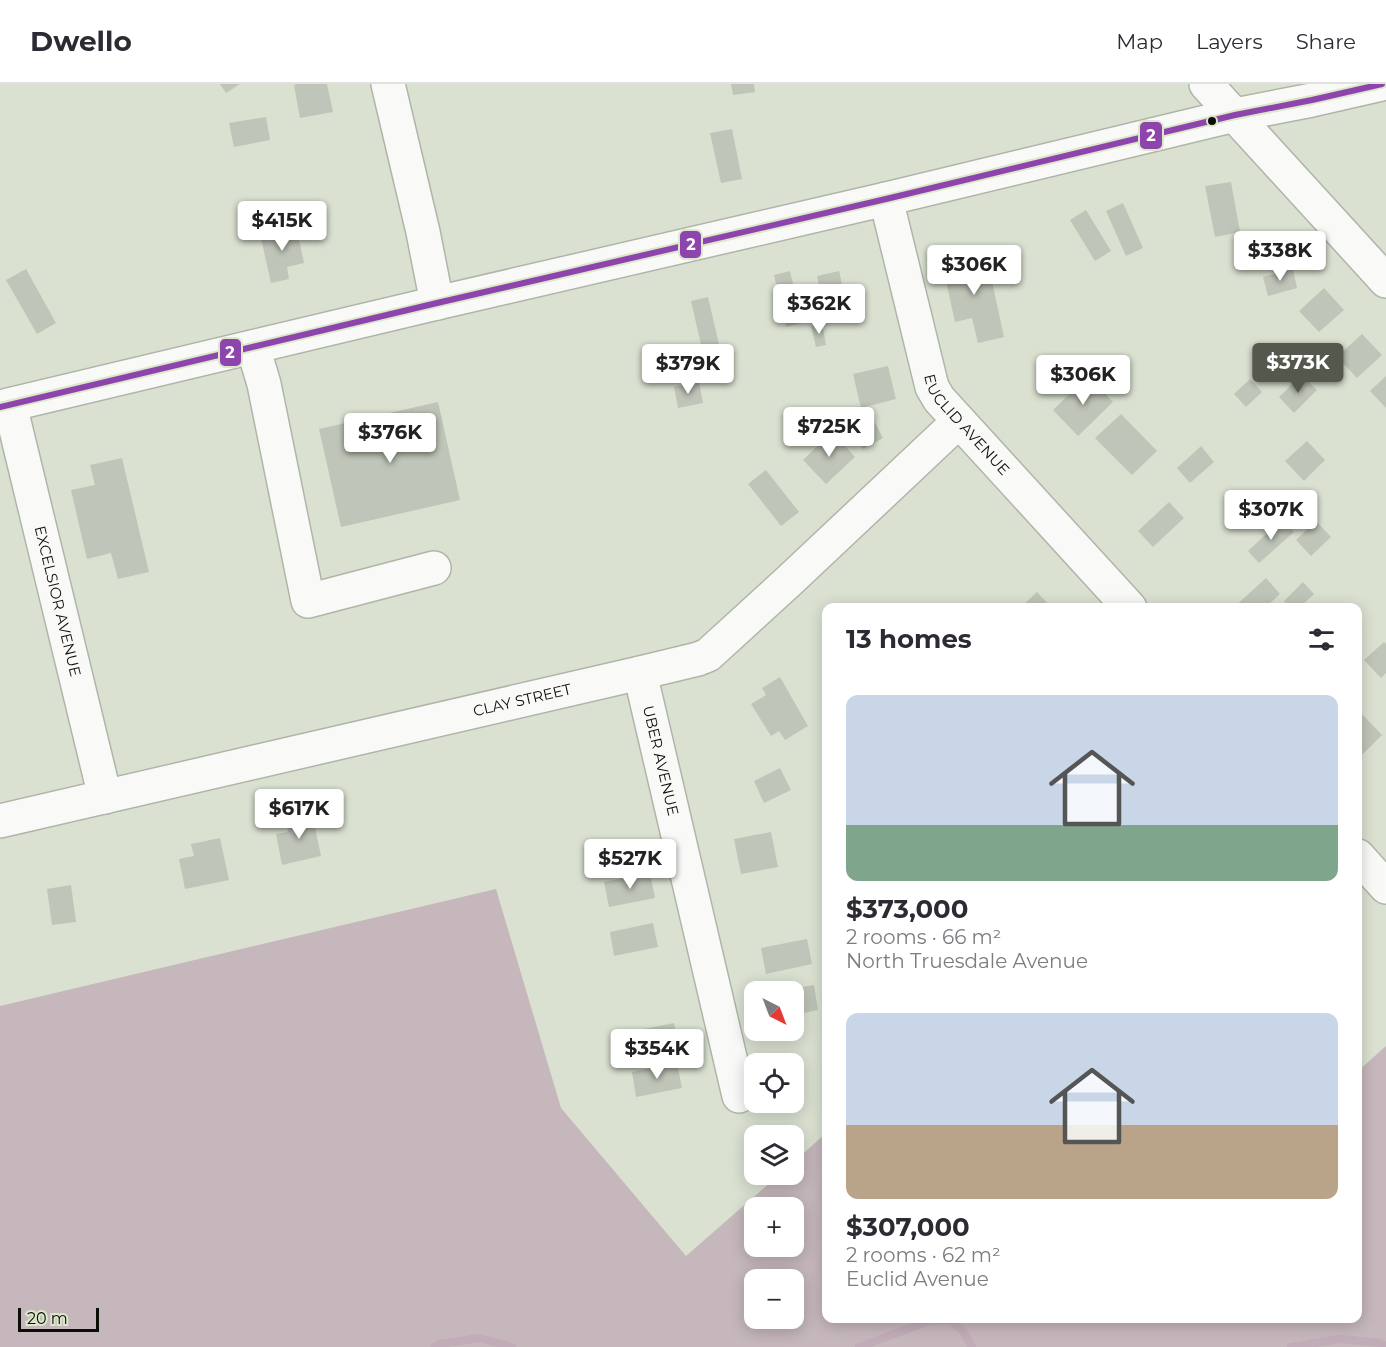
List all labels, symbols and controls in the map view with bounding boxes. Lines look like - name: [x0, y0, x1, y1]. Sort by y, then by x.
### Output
- text: Dwello: [30, 24, 132, 58]
- text: Map: [1116, 29, 1163, 54]
- text: Layers: [1196, 29, 1263, 54]
- text: Share: [1296, 29, 1356, 54]
- unlabelled marker: [1206, 115, 1218, 127]
- line badge: 2: [1139, 121, 1163, 150]
- text: 2: [1146, 126, 1156, 145]
- pin: $415K: [240, 201, 324, 252]
- text: $415K: [252, 208, 312, 232]
- line badge: 2: [679, 230, 702, 259]
- pin: $338K: [1238, 231, 1322, 282]
- text: 2: [686, 235, 696, 254]
- text: $338K: [1248, 238, 1312, 262]
- pin: $306K: [932, 245, 1016, 296]
- text: $306K: [941, 252, 1007, 276]
- pin: $362K: [777, 284, 861, 335]
- text: $362K: [787, 291, 851, 315]
- line badge: 2: [219, 338, 242, 367]
- text: 2: [225, 343, 235, 362]
- pin: $373K: [1256, 343, 1340, 394]
- pin: $379K: [646, 344, 730, 395]
- text: $373K: [1266, 350, 1330, 374]
- text: $379K: [656, 351, 720, 375]
- pin: $306K: [1041, 355, 1125, 406]
- text: $306K: [1050, 362, 1116, 386]
- street label: EUCLID AVENUE: [920, 372, 1014, 479]
- pin: $725K: [787, 407, 871, 458]
- pin: $376K: [348, 413, 432, 464]
- text: $725K: [797, 414, 861, 438]
- text: $376K: [358, 420, 422, 444]
- pin: $307K: [1229, 490, 1313, 541]
- text: $307K: [1238, 497, 1304, 521]
- street label: EXCELSIOR AVENUE: [31, 524, 86, 679]
- text: 13 homes: [846, 623, 972, 655]
- icon: filters: [1305, 623, 1338, 656]
- street label: CLAY STREET: [471, 679, 573, 720]
- street label: UBER AVENUE: [639, 703, 683, 818]
- icon: home: [1038, 734, 1146, 842]
- pin: $617K: [257, 789, 341, 840]
- text: $617K: [269, 796, 329, 820]
- pin: $527K: [588, 839, 672, 890]
- text: $527K: [598, 846, 662, 870]
- text: $373,000: [846, 893, 968, 925]
- text: 2 rooms · 66 m²: [846, 925, 1001, 949]
- text: North Truesdale Avenue: [846, 949, 1088, 973]
- north arrow: [744, 981, 804, 1041]
- map controls: [744, 981, 804, 1329]
- pin: $354K: [615, 1029, 699, 1080]
- text: $354K: [625, 1036, 689, 1060]
- icon: home: [1038, 1052, 1146, 1160]
- button: locate: [744, 1053, 804, 1113]
- button: layers: [744, 1125, 804, 1185]
- button: +: [744, 1197, 804, 1257]
- text: $307,000: [846, 1211, 970, 1243]
- text: 2 rooms · 62 m²: [846, 1243, 1001, 1267]
- text: Euclid Avenue: [846, 1267, 989, 1291]
- button: −: [744, 1269, 804, 1329]
- scale bar: [18, 1305, 99, 1332]
- text: 20 m: [27, 1309, 68, 1328]

